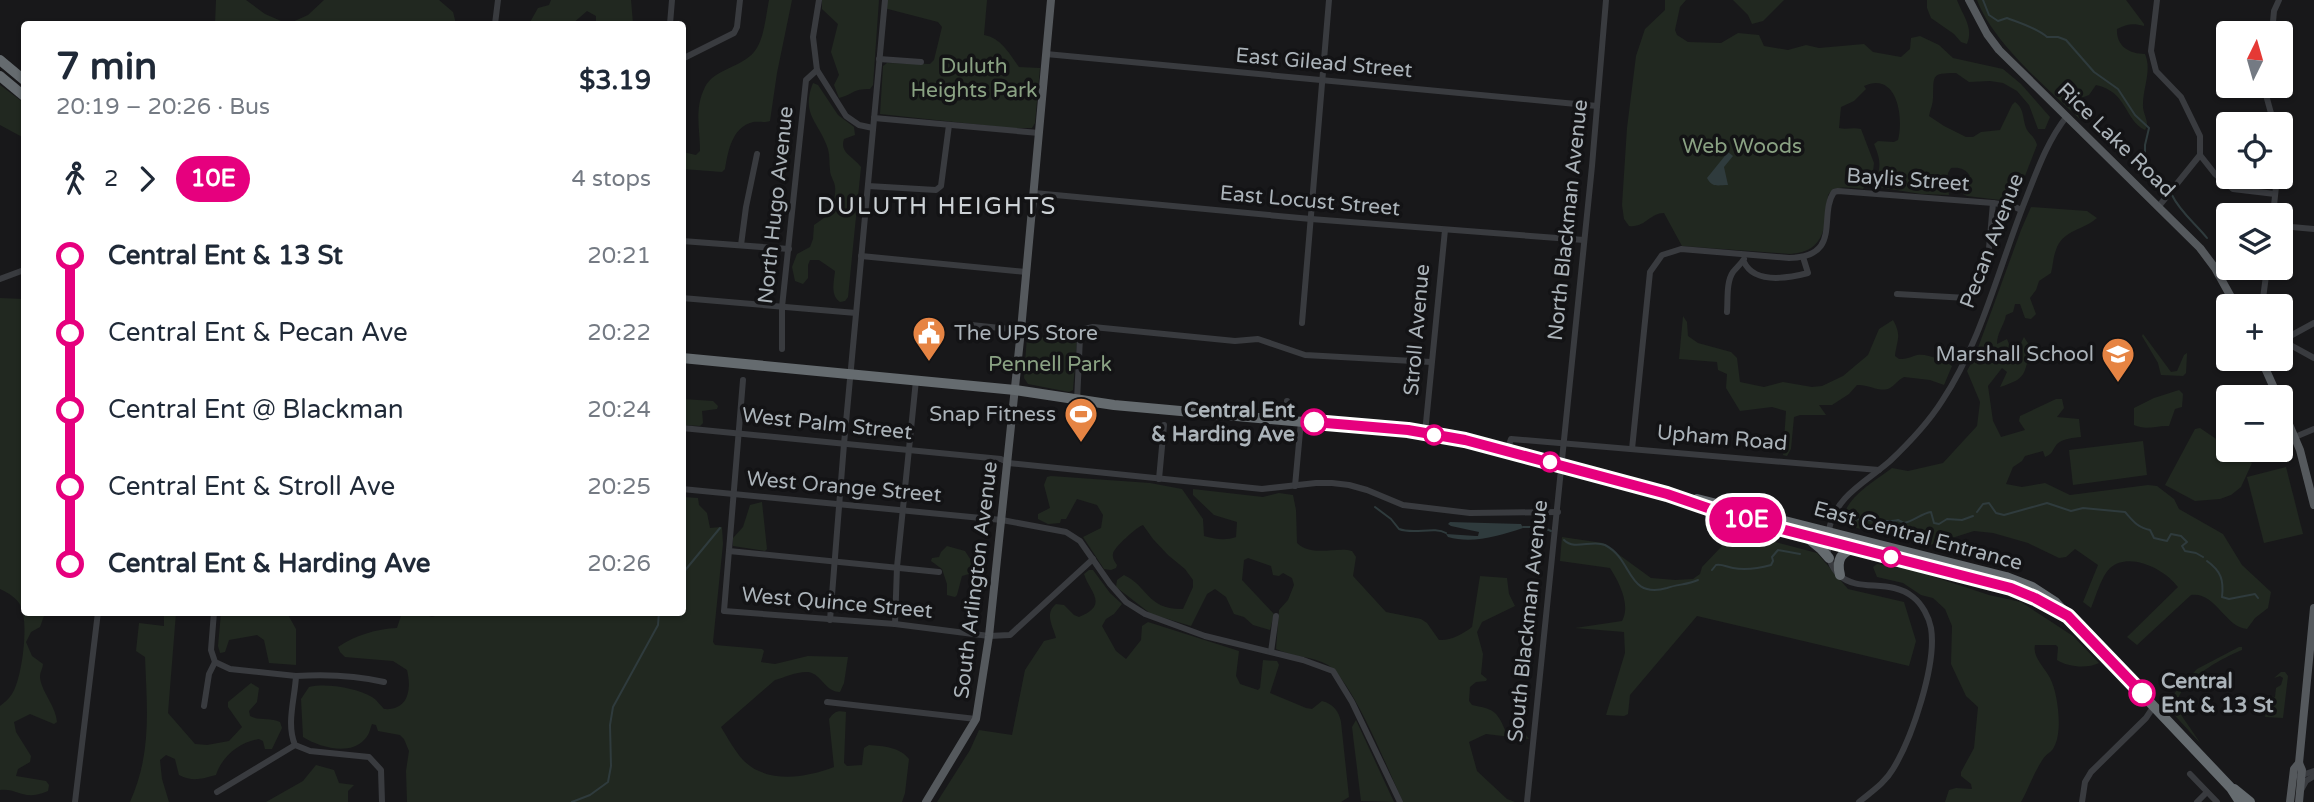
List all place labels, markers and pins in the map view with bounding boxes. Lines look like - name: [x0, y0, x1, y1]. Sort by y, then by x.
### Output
- public building icon: The UPS Store: [910, 314, 948, 363]
- place label: The UPS Store: [954, 321, 1098, 346]
- school or university icon: Marshall School: [2099, 335, 2137, 384]
- place label: Marshall School: [1936, 342, 2094, 367]
- sports icon: Snap Fitness: [1062, 395, 1100, 444]
- place label: Central Ent & Harding Ave: [1151, 398, 1295, 447]
- place label: Snap Fitness: [929, 402, 1056, 427]
- marker: Central Ent & Harding Ave: [1301, 409, 1327, 435]
- unlabelled marker: [1424, 425, 1444, 445]
- unlabelled marker: [1540, 452, 1560, 472]
- unlabelled marker: [1881, 547, 1901, 567]
- place label: Central Ent & 13 St: [2161, 669, 2273, 718]
- marker: Central Ent & 13 St: [2129, 680, 2155, 706]

